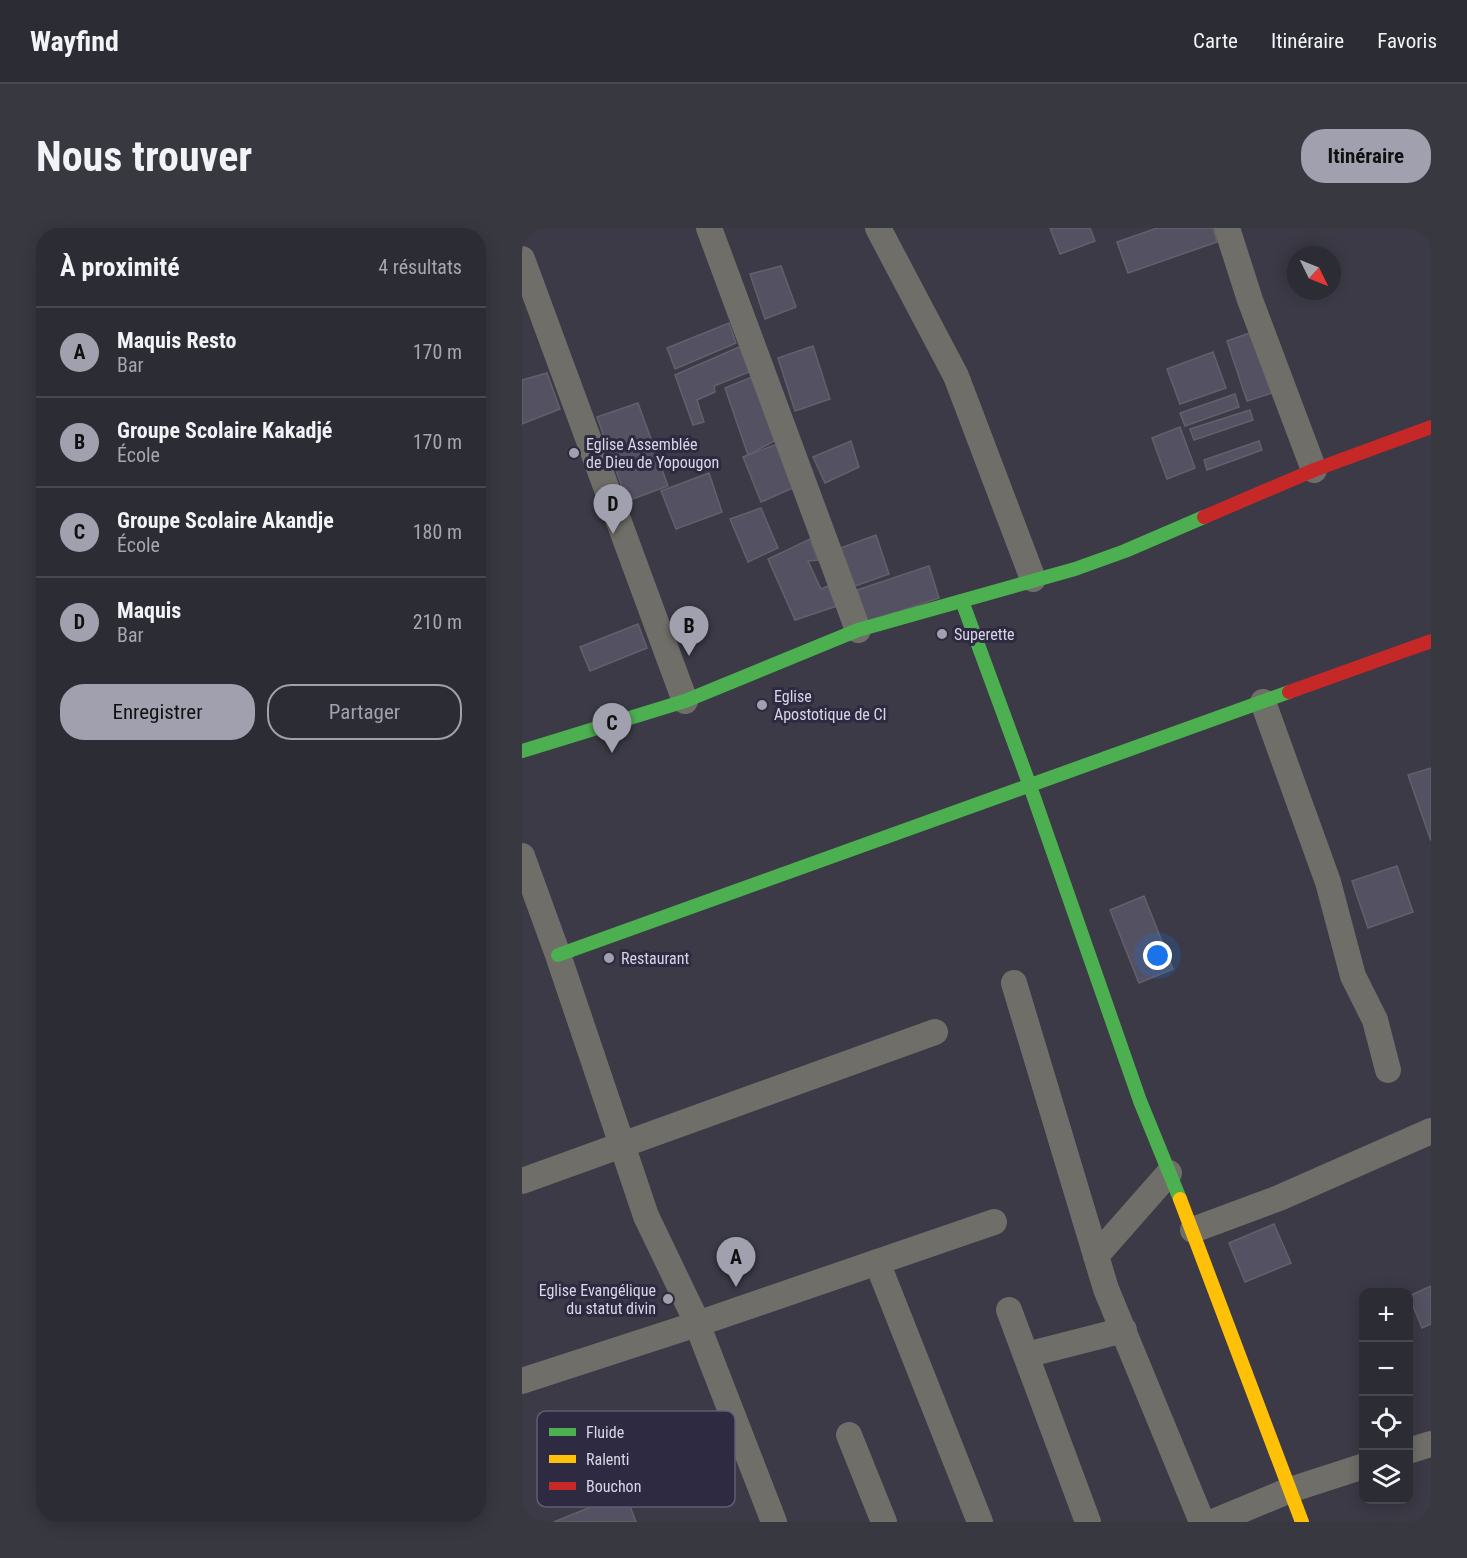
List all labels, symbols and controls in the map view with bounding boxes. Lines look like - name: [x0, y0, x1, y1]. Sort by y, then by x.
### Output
- text: Wayfind: [30, 25, 119, 58]
- text: Carte: [1193, 29, 1238, 53]
- text: Itinéraire: [1271, 29, 1344, 53]
- text: Favoris: [1377, 29, 1437, 53]
- button: Itinéraire: [1301, 129, 1431, 183]
- text: Nous trouver: [36, 132, 252, 181]
- north arrow: [1287, 246, 1341, 300]
- text: À proximité: [60, 252, 180, 282]
- text: 4 résultats: [378, 255, 462, 279]
- text: Maquis Resto: [117, 328, 236, 353]
- text: A: [74, 340, 85, 364]
- text: 170 m: [413, 340, 462, 364]
- text: Bar: [117, 353, 144, 377]
- text: Groupe Scolaire Kakadjé: [117, 418, 332, 443]
- text: B: [74, 430, 85, 454]
- text: 170 m: [413, 430, 462, 454]
- place label: Eglise Assemblée de Dieu de Yopougon: [586, 435, 719, 472]
- text: École: [117, 443, 160, 467]
- marker: Eglise Assemblée de Dieu de Yopougon: [567, 446, 581, 460]
- pin: D: [594, 484, 632, 534]
- text: Groupe Scolaire Akandje: [117, 508, 334, 533]
- text: C: [74, 520, 85, 544]
- text: 180 m: [413, 520, 462, 544]
- text: École: [117, 533, 160, 557]
- text: Maquis: [117, 598, 181, 623]
- pin: B: [670, 606, 708, 656]
- text: D: [74, 610, 85, 634]
- text: 210 m: [413, 610, 462, 634]
- text: Bar: [117, 623, 144, 647]
- place label: Superette: [954, 625, 1015, 644]
- marker: Superette: [935, 627, 949, 641]
- button: Enregistrer: [60, 684, 255, 740]
- button: Partager: [267, 684, 462, 740]
- place label: Eglise Apostotique de CI: [774, 687, 887, 724]
- marker: Eglise Apostotique de CI: [755, 698, 769, 712]
- pin: C: [592, 704, 632, 753]
- your location: [1143, 941, 1172, 970]
- place label: Restaurant: [621, 949, 689, 968]
- marker: Restaurant: [602, 951, 616, 965]
- pin: A: [716, 1238, 756, 1287]
- place label: Eglise Evangélique du statut divin: [539, 1281, 656, 1318]
- map controls: [1359, 1288, 1413, 1504]
- button: +: [1359, 1288, 1413, 1342]
- marker: Eglise Evangélique du statut divin: [661, 1292, 675, 1306]
- button: −: [1359, 1342, 1413, 1396]
- button: locate: [1359, 1396, 1413, 1450]
- legend: [537, 1411, 735, 1507]
- text: Fluide: [586, 1423, 624, 1442]
- text: Ralenti: [586, 1450, 629, 1469]
- button: layers: [1359, 1450, 1413, 1504]
- text: Bouchon: [586, 1477, 641, 1496]

